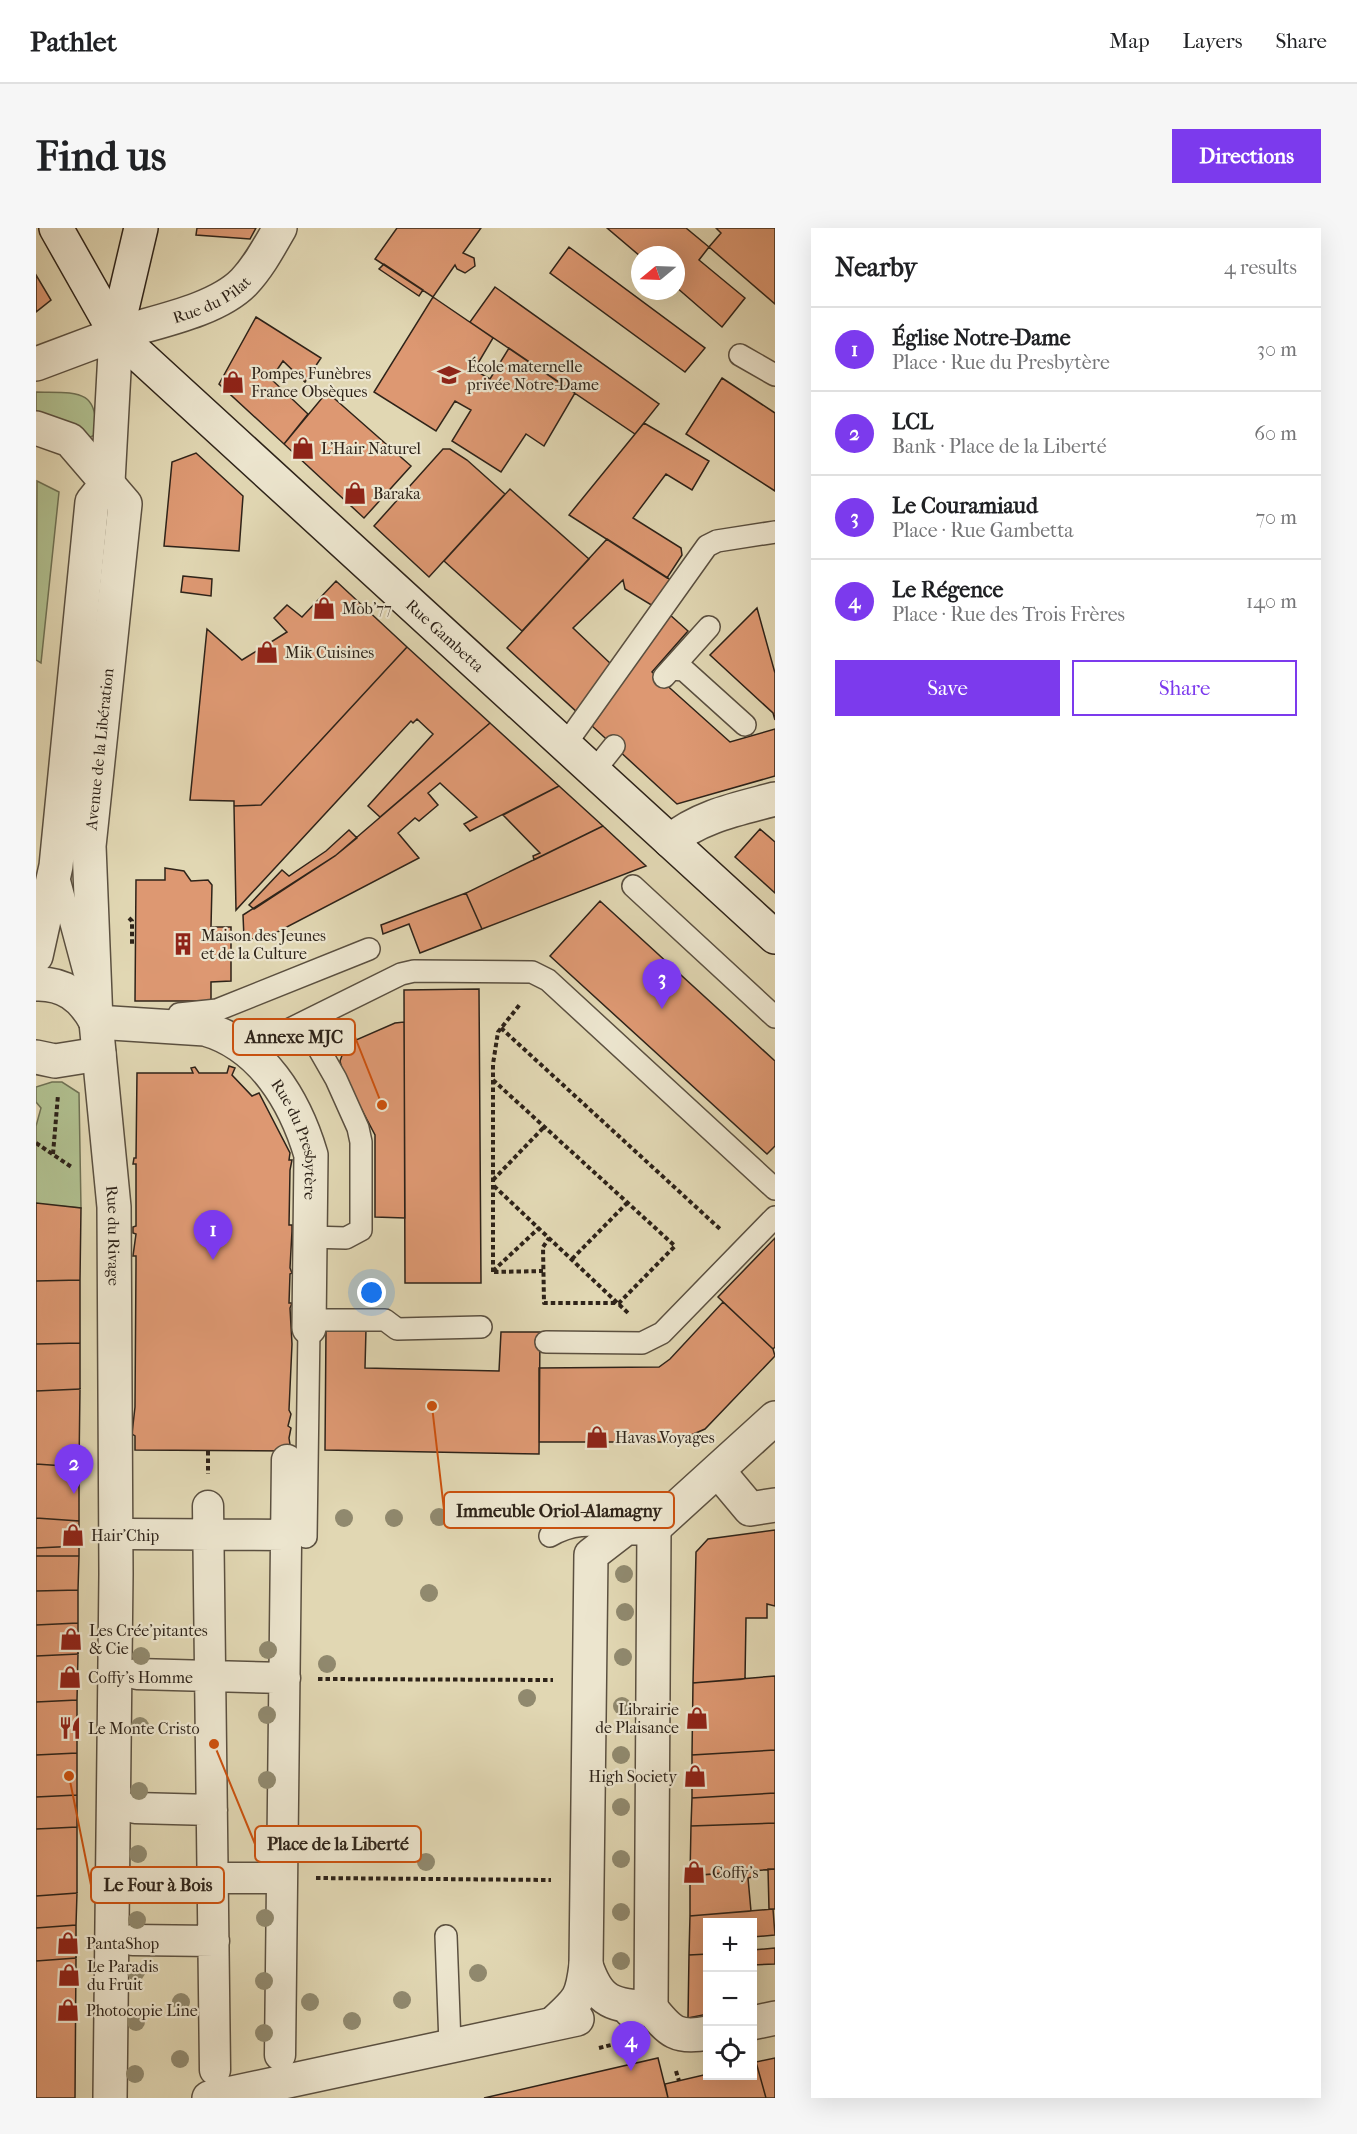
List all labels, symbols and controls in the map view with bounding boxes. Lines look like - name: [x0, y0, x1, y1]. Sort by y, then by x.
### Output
- text: Pathlet: [30, 25, 117, 58]
- text: Map: [1109, 29, 1150, 53]
- text: Layers: [1183, 29, 1242, 53]
- text: Share: [1275, 29, 1327, 53]
- button: Directions: [1172, 129, 1321, 183]
- text: Find us: [36, 132, 166, 181]
- north arrow: [631, 246, 685, 300]
- text: Nearby: [835, 252, 917, 283]
- text: 4 results: [1224, 256, 1297, 279]
- street label: Rue du Pilat: [171, 272, 255, 327]
- text: Église Notre-Dame: [892, 325, 1071, 351]
- text: 1: [851, 338, 858, 361]
- text: 30 m: [1257, 338, 1297, 361]
- text: Place · Rue du Presbytère: [892, 351, 1110, 374]
- place label: École maternelle privée Notre-Dame: [466, 356, 599, 394]
- school or university icon: École maternelle privée Notre-Dame: [436, 362, 462, 388]
- place label: Pompes Funèbres France Obsèques: [251, 364, 371, 401]
- shop icon: Pompes Funèbres France Obsèques: [220, 369, 246, 395]
- text: LCL: [892, 409, 933, 435]
- text: 2: [849, 422, 860, 445]
- text: 60 m: [1254, 422, 1297, 445]
- shop icon: L'Hair Naturel: [290, 435, 316, 461]
- text: Bank · Place de la Liberté: [892, 435, 1107, 458]
- place label: L'Hair Naturel: [321, 439, 422, 458]
- shop icon: Baraka: [342, 480, 368, 506]
- place label: Baraka: [373, 484, 421, 503]
- text: Le Couramiaud: [892, 493, 1038, 519]
- text: 3: [850, 506, 859, 529]
- text: 70 m: [1255, 506, 1297, 529]
- text: Place · Rue Gambetta: [892, 519, 1074, 542]
- text: Le Régence: [892, 577, 1003, 603]
- text: 4: [849, 590, 860, 613]
- text: 140 m: [1246, 590, 1297, 613]
- shop icon: Mob'77: [311, 595, 337, 621]
- street label: Rue Gambetta: [402, 595, 488, 676]
- place label: Mob'77: [342, 599, 392, 618]
- text: Place · Rue des Trois Frères: [892, 603, 1125, 626]
- shop icon: Mik Cuisines: [254, 639, 280, 665]
- place label: Mik Cuisines: [285, 643, 374, 662]
- button: Save: [835, 660, 1060, 716]
- button: Share: [1072, 660, 1297, 716]
- street label: Avenue de la Libération: [81, 666, 118, 832]
- place label: Maison des Jeunes et de la Culture: [201, 926, 326, 963]
- building icon: Maison des Jeunes et de la Culture: [170, 931, 196, 957]
- pin: 3: [642, 960, 682, 1009]
- callout: Annexe MJC: [233, 1019, 355, 1055]
- text: Annexe MJC: [244, 1027, 343, 1048]
- street label: Rue du Presbytère: [267, 1075, 320, 1200]
- street label: Rue du Rivage: [102, 1185, 123, 1286]
- pin: 1: [194, 1210, 232, 1260]
- your location: [357, 1278, 386, 1307]
- shop icon: Havas Voyages: [584, 1424, 610, 1450]
- place label: Havas Voyages: [615, 1428, 715, 1447]
- pin: 2: [54, 1444, 93, 1494]
- callout: Immeuble Oriol-Alamagny: [444, 1492, 674, 1528]
- text: Immeuble Oriol-Alamagny: [456, 1501, 663, 1522]
- shop icon: Hair'Chip: [60, 1522, 86, 1548]
- place label: Hair'Chip: [91, 1526, 159, 1545]
- place label: Les Crée'pitantes & Cie: [89, 1621, 208, 1658]
- shop icon: Les Crée'pitantes & Cie: [58, 1626, 84, 1652]
- shop icon: Coffy's Homme: [57, 1664, 83, 1690]
- place label: Coffy's Homme: [88, 1668, 193, 1687]
- place label: Librairie de Plaisance: [595, 1700, 679, 1737]
- shop icon: Librairie de Plaisance: [684, 1705, 710, 1731]
- restaurant icon: Le Monte Cristo: [57, 1715, 83, 1741]
- place label: Le Monte Cristo: [88, 1719, 200, 1738]
- shop icon: High Society: [682, 1763, 708, 1789]
- place label: High Society: [589, 1767, 677, 1786]
- callout: Place de la Liberté: [255, 1826, 421, 1862]
- text: Place de la Liberté: [267, 1834, 409, 1855]
- shop icon: Coffy's: [681, 1859, 707, 1885]
- place label: Coffy's: [712, 1863, 759, 1882]
- callout: Le Four à Bois: [91, 1867, 224, 1903]
- text: Le Four à Bois: [104, 1875, 213, 1896]
- map controls: [703, 1918, 757, 2080]
- button: +: [703, 1918, 757, 1972]
- shop icon: PantaShop: [55, 1930, 81, 1956]
- place label: PantaShop: [86, 1934, 160, 1953]
- place label: Le Paradis du Fruit: [87, 1957, 159, 1994]
- shop icon: Le Paradis du Fruit: [56, 1962, 82, 1988]
- button: −: [703, 1972, 757, 2026]
- shop icon: Photocopie Line: [55, 1997, 81, 2023]
- place label: Photocopie Line: [86, 2001, 198, 2020]
- pin: 4: [612, 2022, 650, 2071]
- button: locate: [703, 2026, 757, 2080]

